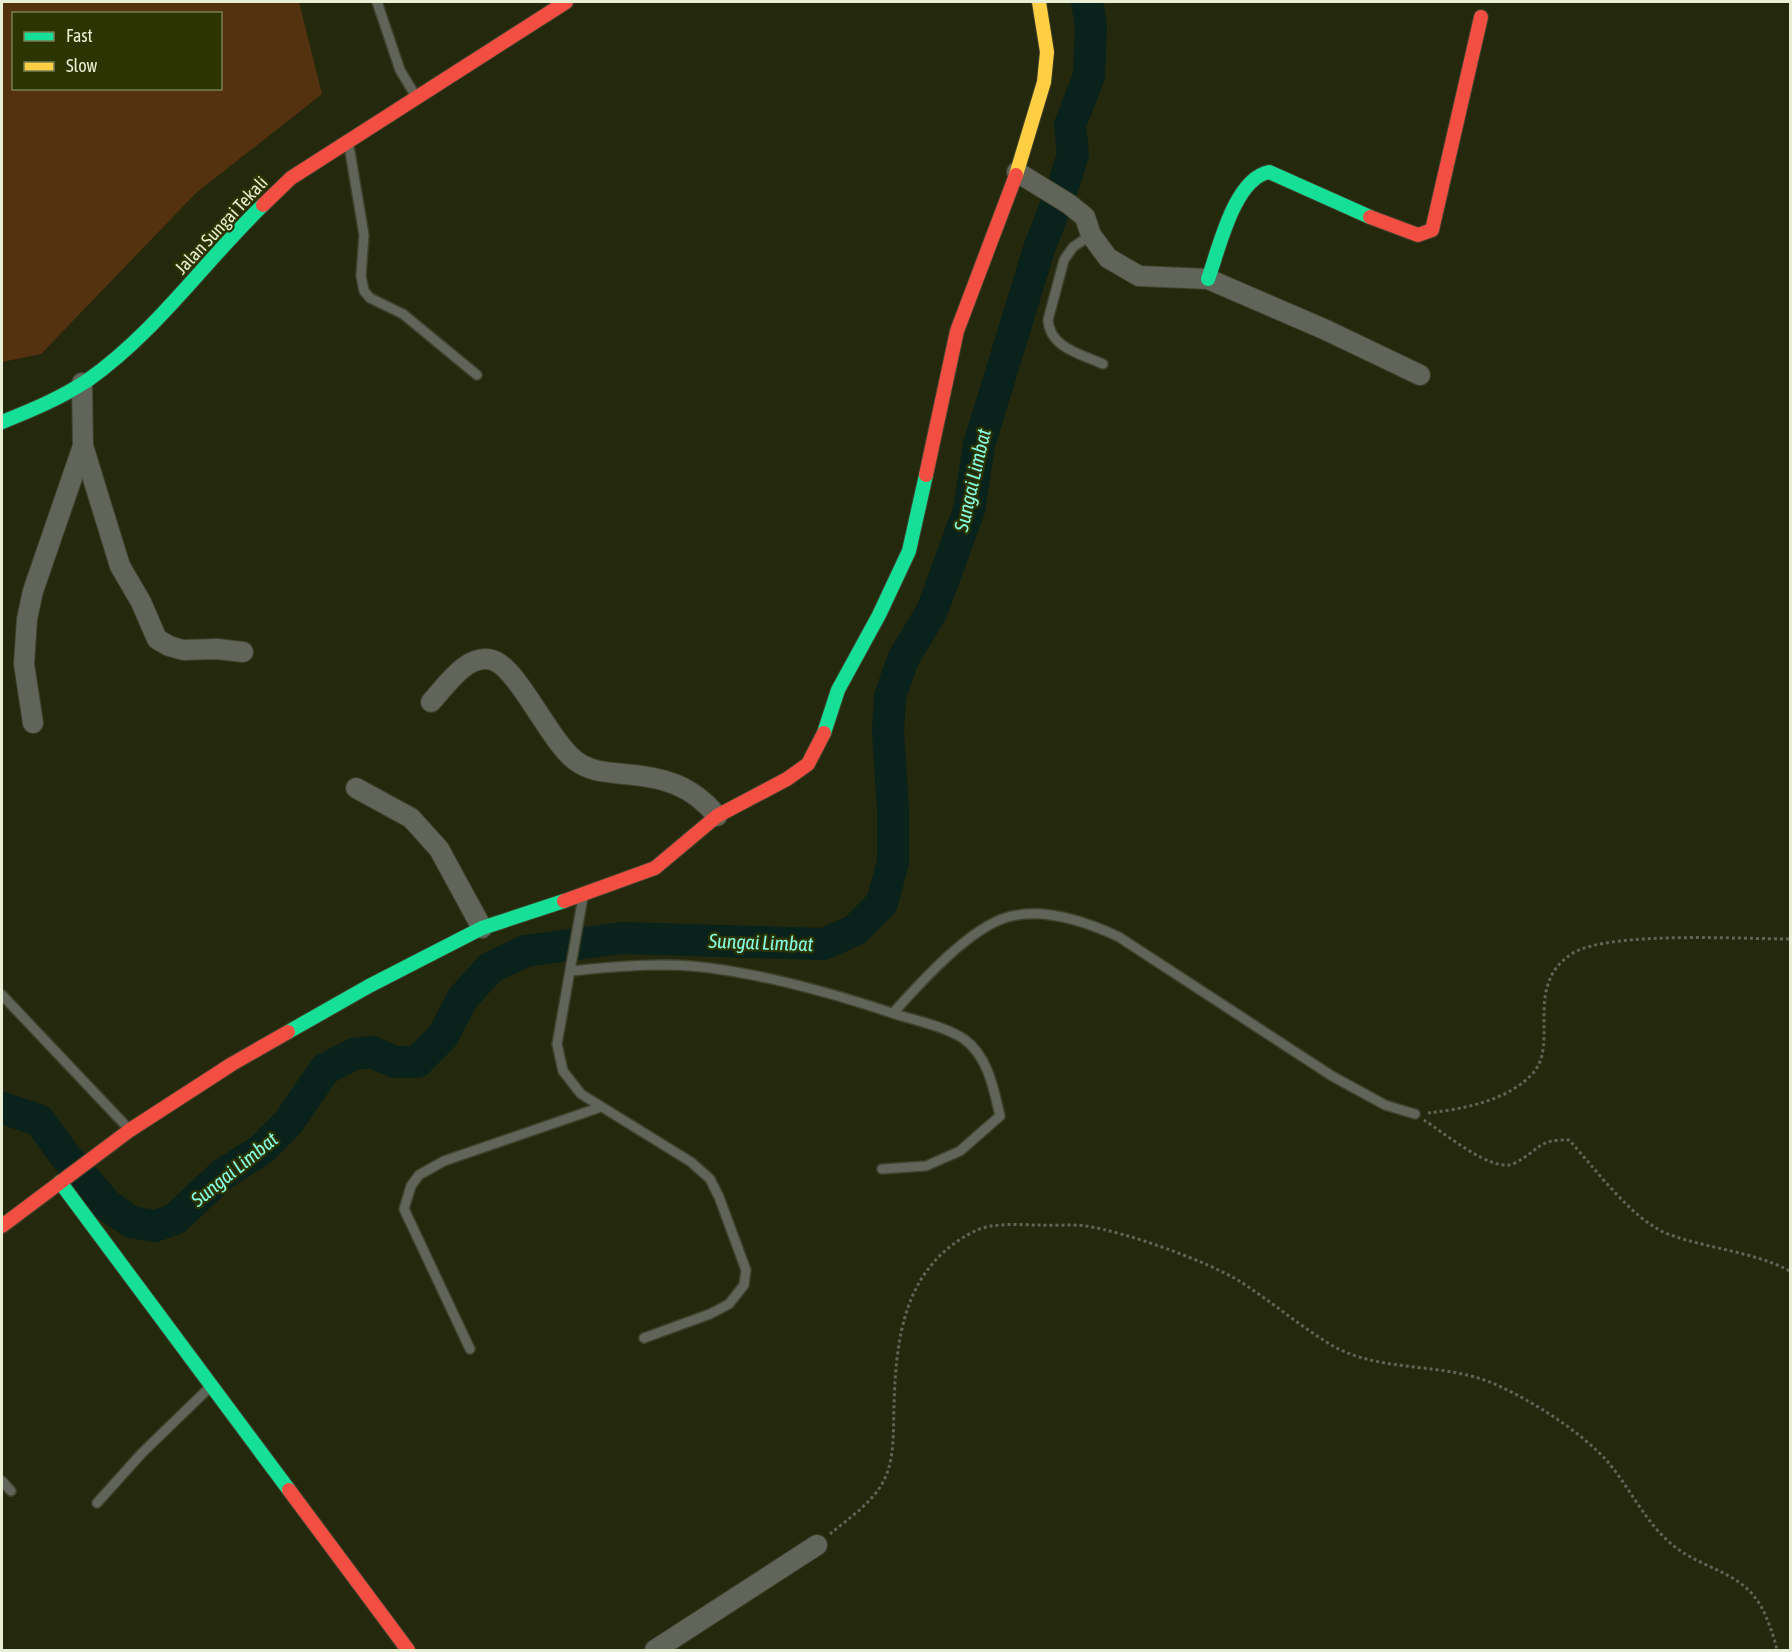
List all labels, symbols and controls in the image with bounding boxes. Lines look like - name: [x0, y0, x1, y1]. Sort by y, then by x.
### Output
- legend: [12, 12, 222, 90]
- text: Fast: [66, 25, 93, 46]
- text: Slow: [66, 55, 97, 76]
- street label: Jalan Sungai Tekali: [170, 172, 272, 278]
- water label: Sungai Limbat: [949, 426, 995, 535]
- water label: Sungai Limbat: [707, 929, 814, 955]
- water label: Sungai Limbat: [185, 1127, 282, 1212]

